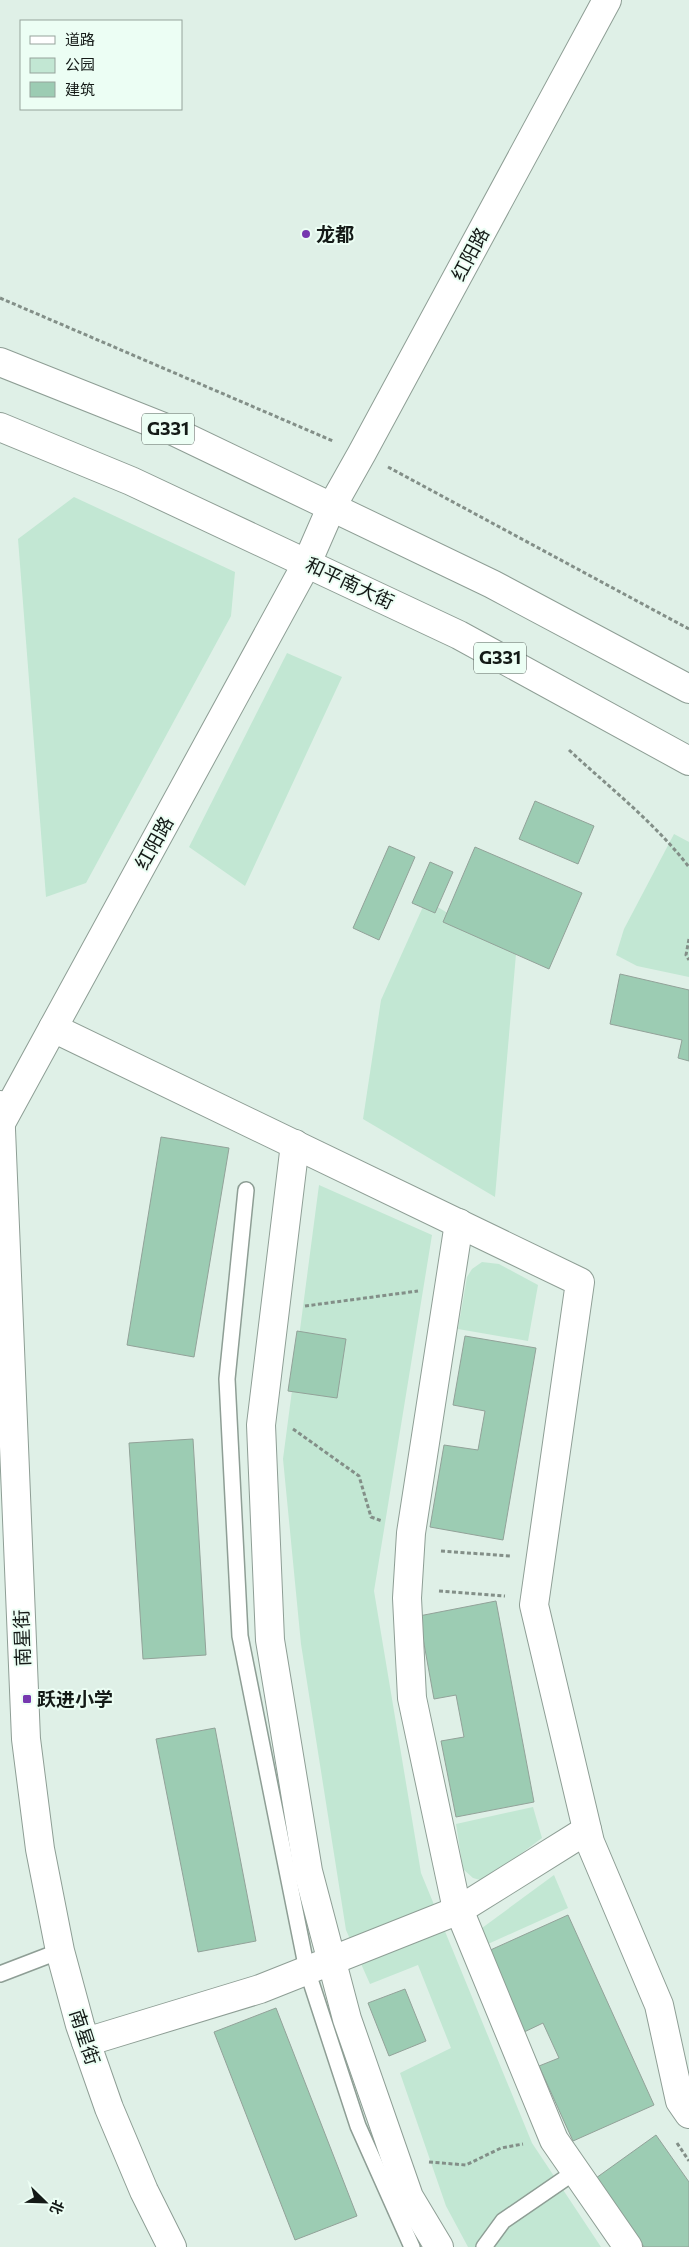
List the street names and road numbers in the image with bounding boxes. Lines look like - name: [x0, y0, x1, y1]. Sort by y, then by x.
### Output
- street label: 红阳路: [446, 223, 493, 284]
- road number: G331: [142, 414, 194, 444]
- street label: 和平南大街: [302, 552, 398, 613]
- road number: G331: [474, 642, 526, 674]
- street label: 红阳路: [130, 812, 177, 873]
- street label: 南星街: [9, 1609, 34, 1667]
- street label: 南星街: [66, 2006, 105, 2068]

